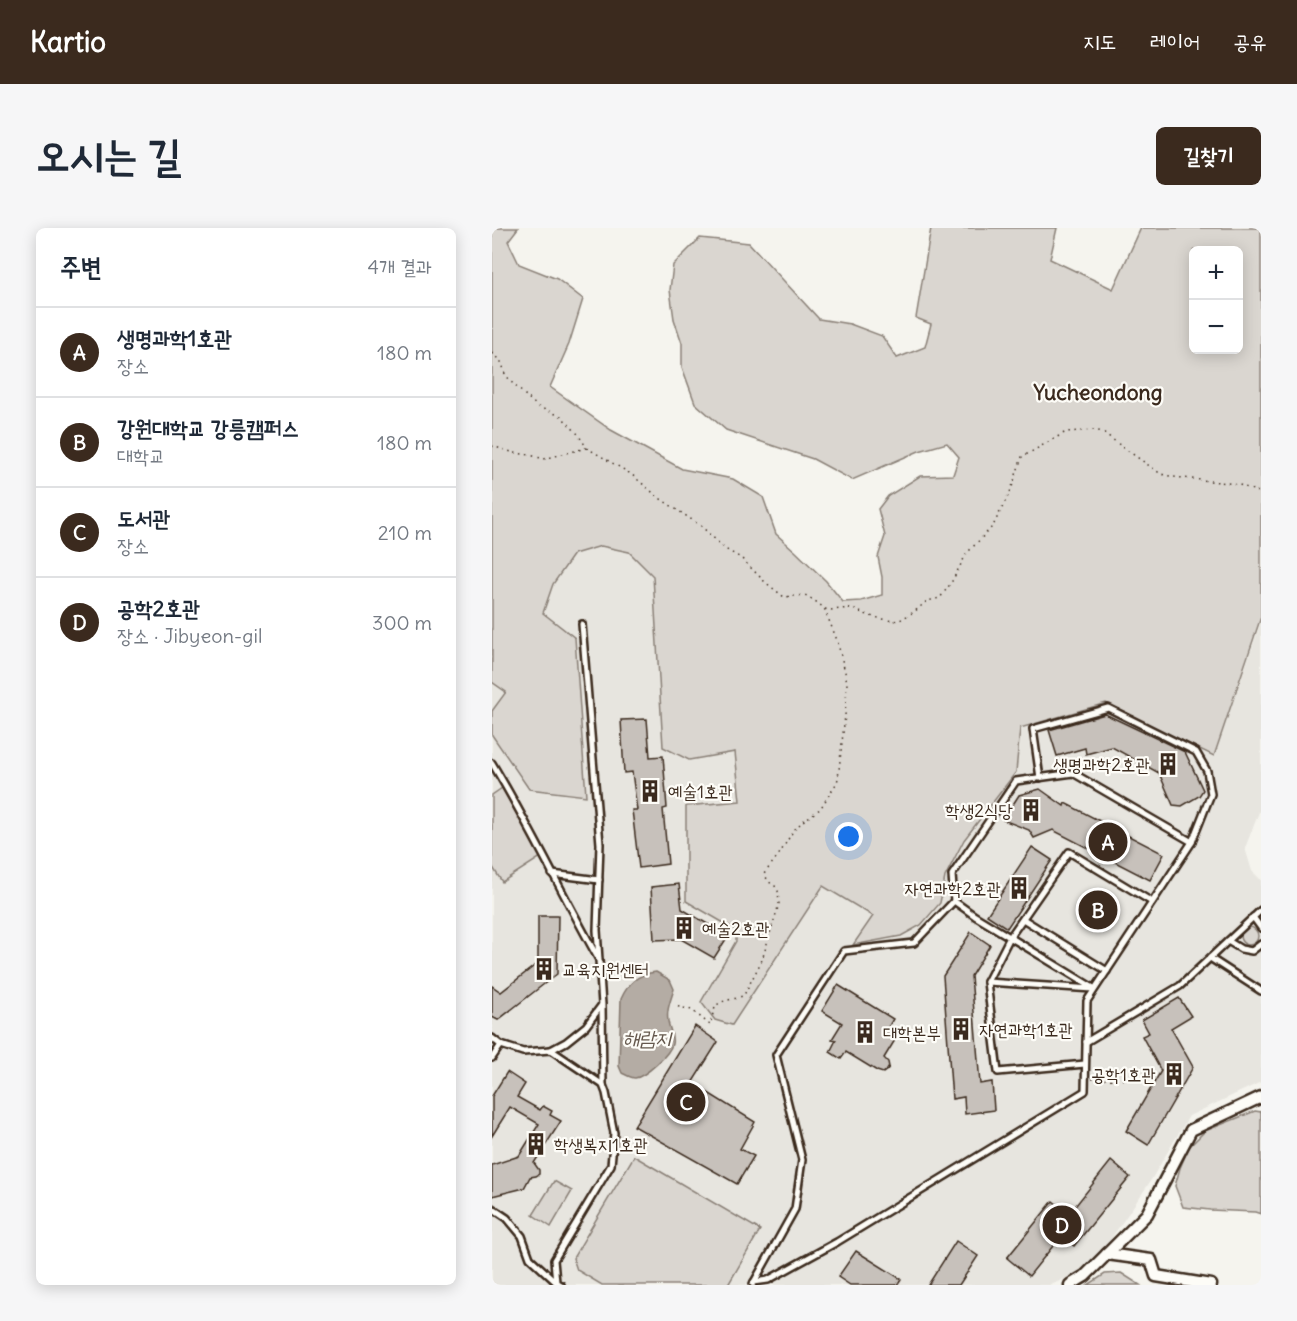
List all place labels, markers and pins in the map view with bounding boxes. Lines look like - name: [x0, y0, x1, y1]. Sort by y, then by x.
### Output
- building icon: 생명과학2호관: [1155, 751, 1181, 777]
- place label: 생명과학2호관: [1053, 753, 1150, 776]
- building icon: 예술1호관: [637, 778, 663, 804]
- place label: 예술1호관: [668, 780, 733, 803]
- building icon: 학생2식당: [1018, 797, 1044, 823]
- place label: 학생2식당: [945, 799, 1014, 822]
- pin: A: [1088, 820, 1128, 864]
- building icon: 자연과학2호관: [1006, 875, 1032, 901]
- place label: 자연과학2호관: [904, 877, 1001, 900]
- pin: B: [1078, 888, 1118, 932]
- building icon: 예술2호관: [671, 915, 697, 941]
- place label: 예술2호관: [702, 917, 770, 940]
- building icon: 교육지원센터: [531, 956, 557, 982]
- place label: 교육지원센터: [562, 958, 649, 981]
- building icon: 자연과학1호관: [948, 1016, 974, 1042]
- place label: 자연과학1호관: [979, 1018, 1073, 1041]
- building icon: 대학본부: [852, 1019, 878, 1045]
- place label: 대학본부: [883, 1021, 941, 1044]
- building icon: 공학1호관: [1161, 1061, 1187, 1087]
- place label: 공학1호관: [1091, 1063, 1156, 1086]
- pin: C: [666, 1080, 706, 1124]
- building icon: 학생복지1호관: [523, 1131, 549, 1157]
- place label: 학생복지1호관: [554, 1133, 648, 1156]
- pin: D: [1042, 1202, 1082, 1248]

